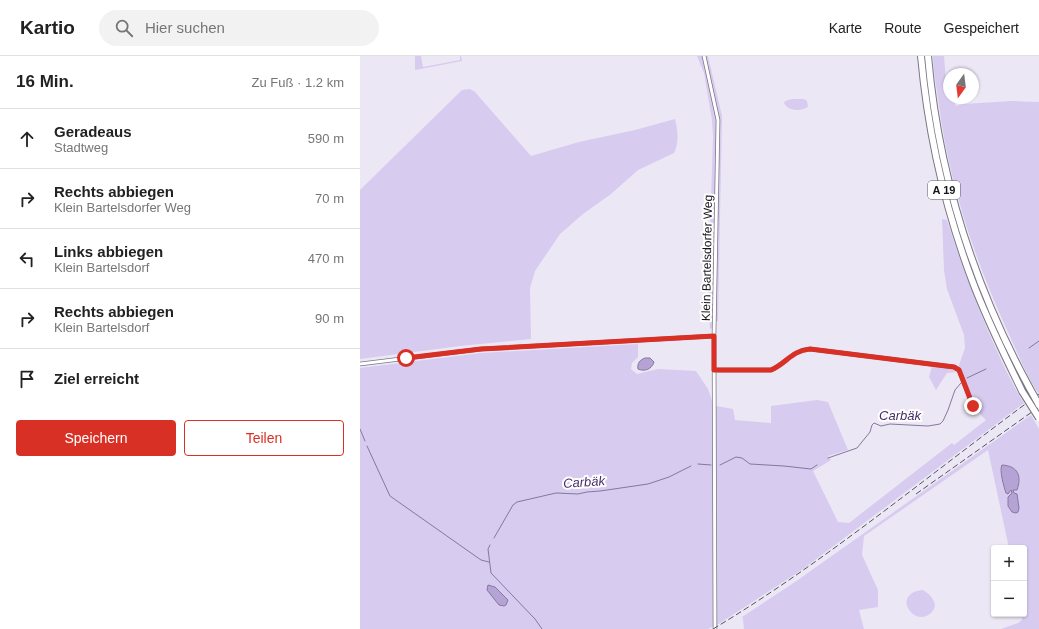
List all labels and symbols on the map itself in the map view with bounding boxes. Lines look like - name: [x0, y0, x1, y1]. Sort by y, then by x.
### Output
- north arrow: [943, 68, 979, 104]
- road number: A 19: [928, 181, 960, 199]
- street label: Klein Bartelsdorfer Weg: [699, 195, 715, 321]
- route start: [397, 349, 415, 367]
- route end: [964, 397, 982, 415]
- water label: Carbäk: [879, 408, 922, 423]
- water label: Carbäk: [563, 473, 607, 491]

